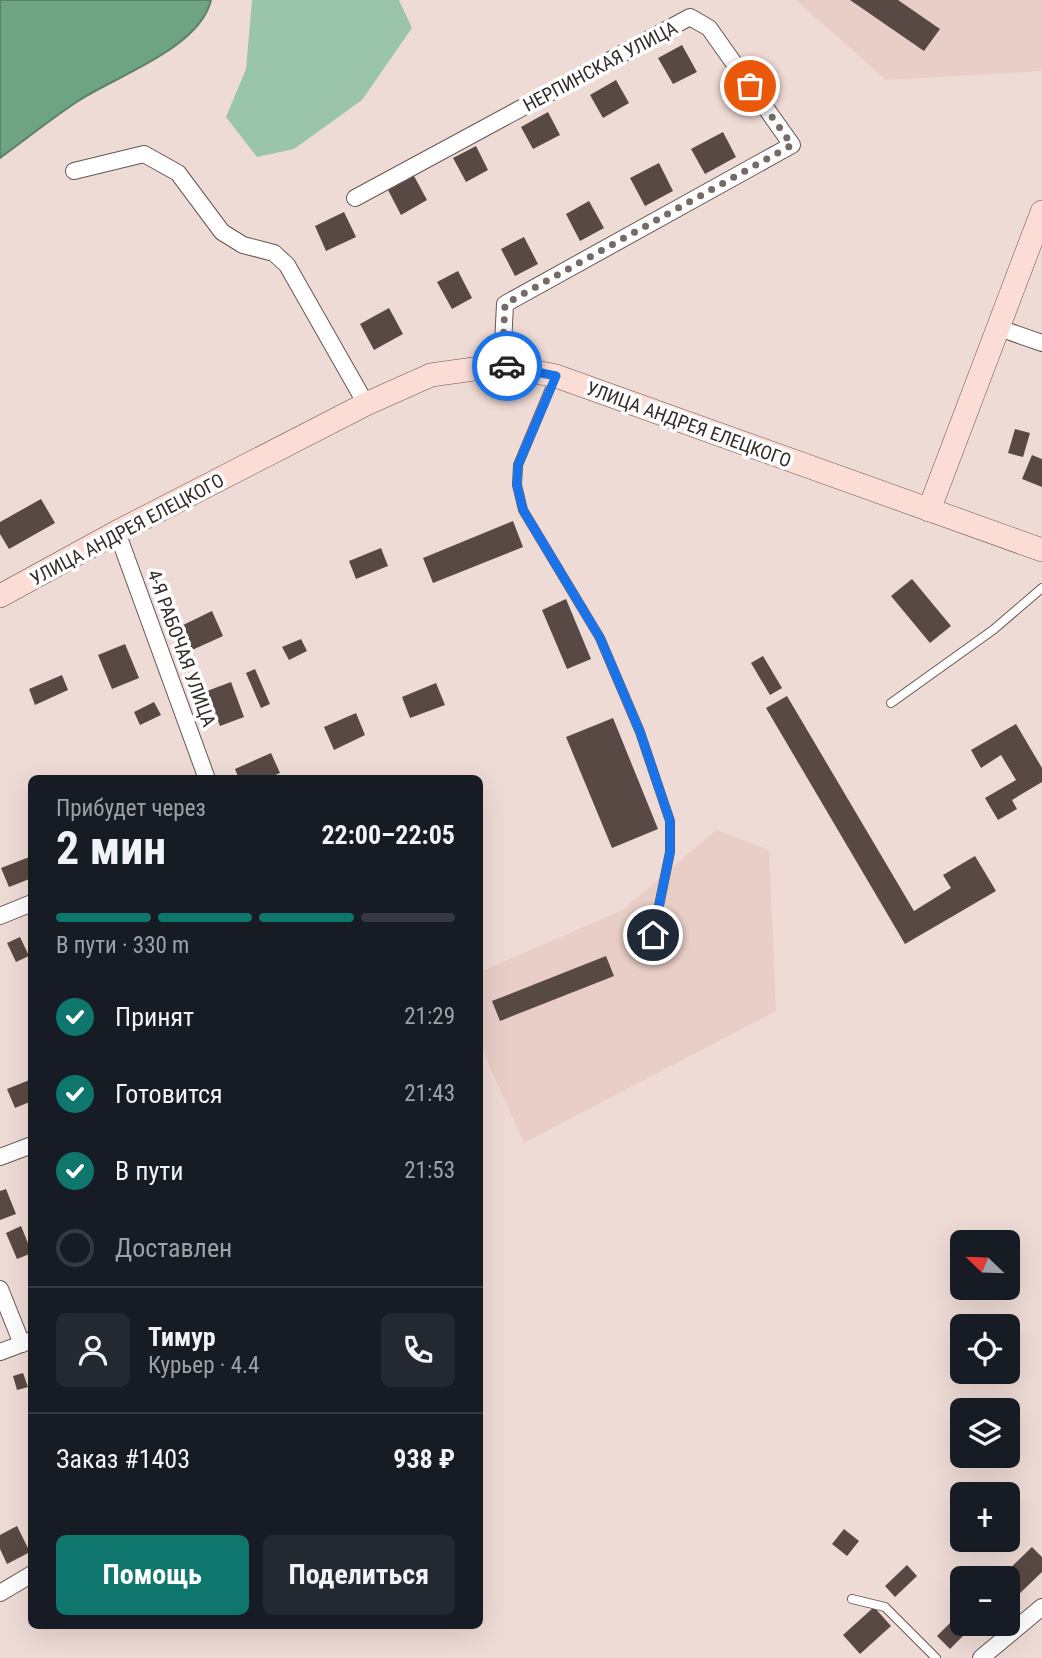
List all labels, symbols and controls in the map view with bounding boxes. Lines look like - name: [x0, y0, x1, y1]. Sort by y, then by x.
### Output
- street label: НЕРПИНСКАЯ УЛИЦА: [519, 16, 681, 117]
- pin: [720, 56, 780, 116]
- icon: bag: [731, 67, 769, 105]
- courier: [472, 331, 542, 401]
- icon: car: [488, 347, 526, 385]
- street label: УЛИЦА АНДРЕЯ ЕЛЕЦКОГО: [583, 377, 794, 472]
- street label: УЛИЦА АНДРЕЯ ЕЛЕЦКОГО: [26, 469, 228, 590]
- street label: 4-Я РАБОЧАЯ УЛИЦА: [142, 567, 221, 730]
- text: Прибудет через: [56, 795, 206, 822]
- text: 22:00–22:05: [321, 820, 455, 850]
- text: 2 мин: [56, 821, 166, 875]
- pin: [623, 905, 683, 965]
- icon: home: [634, 916, 672, 954]
- text: В пути · 330 m: [56, 932, 189, 959]
- icon: check: [56, 998, 94, 1036]
- text: Принят: [115, 1002, 194, 1032]
- text: 21:29: [404, 1003, 455, 1030]
- icon: check: [56, 1075, 94, 1113]
- text: Готовится: [115, 1079, 223, 1109]
- text: 21:43: [404, 1080, 455, 1107]
- icon: check: [56, 1152, 94, 1190]
- text: В пути: [115, 1156, 184, 1186]
- text: 21:53: [404, 1157, 455, 1184]
- north arrow: [950, 1230, 1020, 1300]
- map controls: [950, 1230, 1020, 1636]
- text: Доставлен: [115, 1233, 232, 1263]
- button: person: [56, 1313, 130, 1387]
- button: phone: [381, 1313, 455, 1387]
- button: locate: [950, 1314, 1020, 1384]
- text: Тимур: [148, 1322, 216, 1352]
- text: Курьер · 4.4: [148, 1352, 259, 1379]
- button: layers: [950, 1398, 1020, 1468]
- text: Заказ #1403: [56, 1444, 190, 1474]
- text: 938 ₽: [393, 1444, 455, 1474]
- button: +: [950, 1482, 1020, 1552]
- button: Помощь: [56, 1535, 249, 1615]
- button: Поделиться: [263, 1535, 455, 1615]
- button: −: [950, 1566, 1020, 1636]

